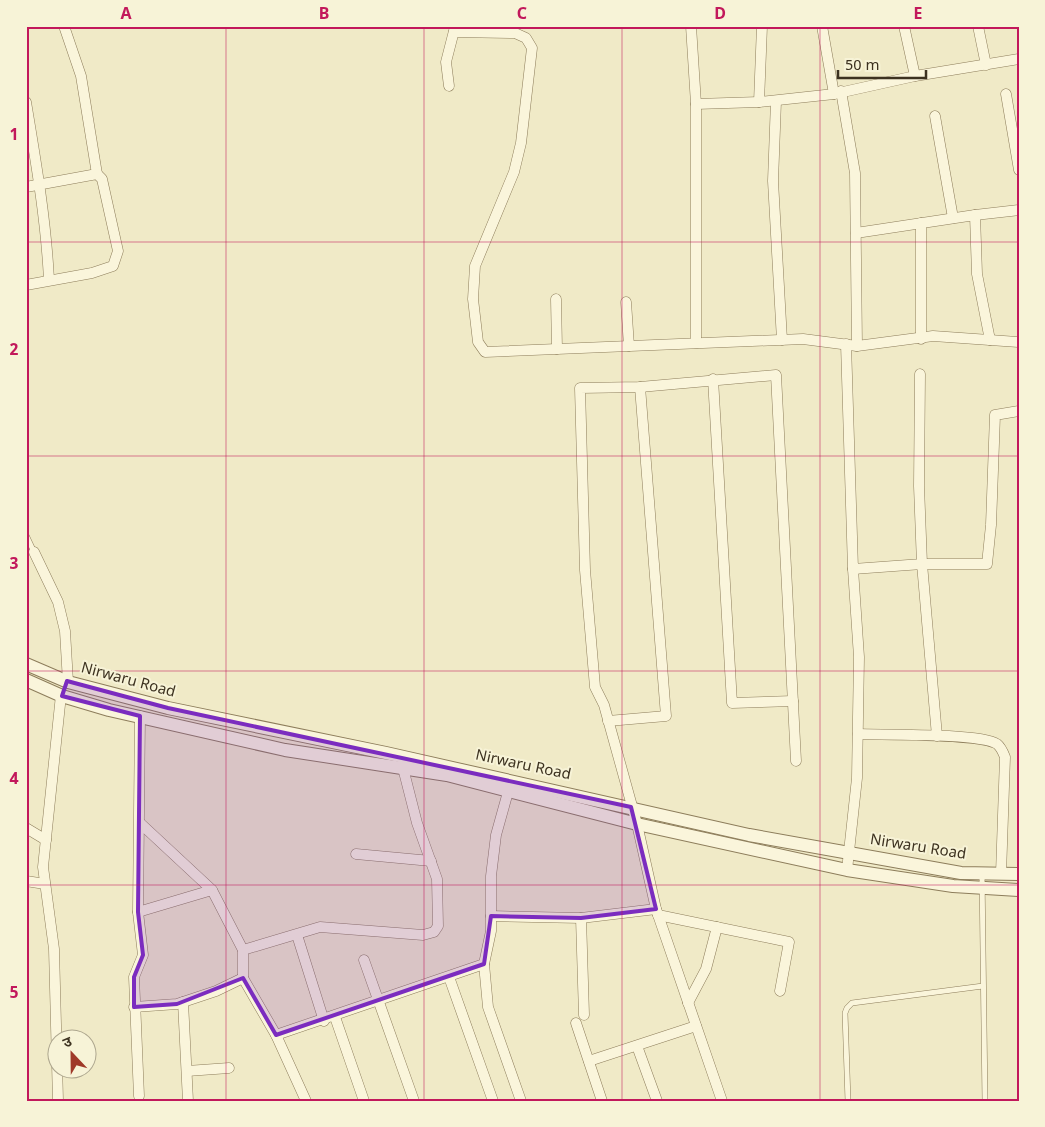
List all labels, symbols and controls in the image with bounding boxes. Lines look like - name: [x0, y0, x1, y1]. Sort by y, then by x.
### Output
- text: A: [120, 5, 132, 26]
- text: B: [319, 5, 329, 26]
- text: C: [517, 5, 527, 26]
- text: D: [714, 5, 726, 26]
- text: E: [914, 5, 922, 26]
- scale bar: [838, 48, 925, 80]
- text: 50 m: [845, 57, 879, 76]
- text: 1: [9, 126, 19, 147]
- text: 2: [9, 341, 19, 362]
- text: 3: [9, 555, 19, 576]
- street label: Nirwaru Road: [79, 659, 177, 703]
- street label: Nirwaru Road: [474, 747, 572, 785]
- text: 4: [9, 770, 19, 791]
- street label: Nirwaru Road: [869, 831, 967, 865]
- text: 5: [9, 984, 19, 1005]
- north arrow: [48, 1030, 98, 1080]
- text: उ: [60, 1033, 76, 1054]

